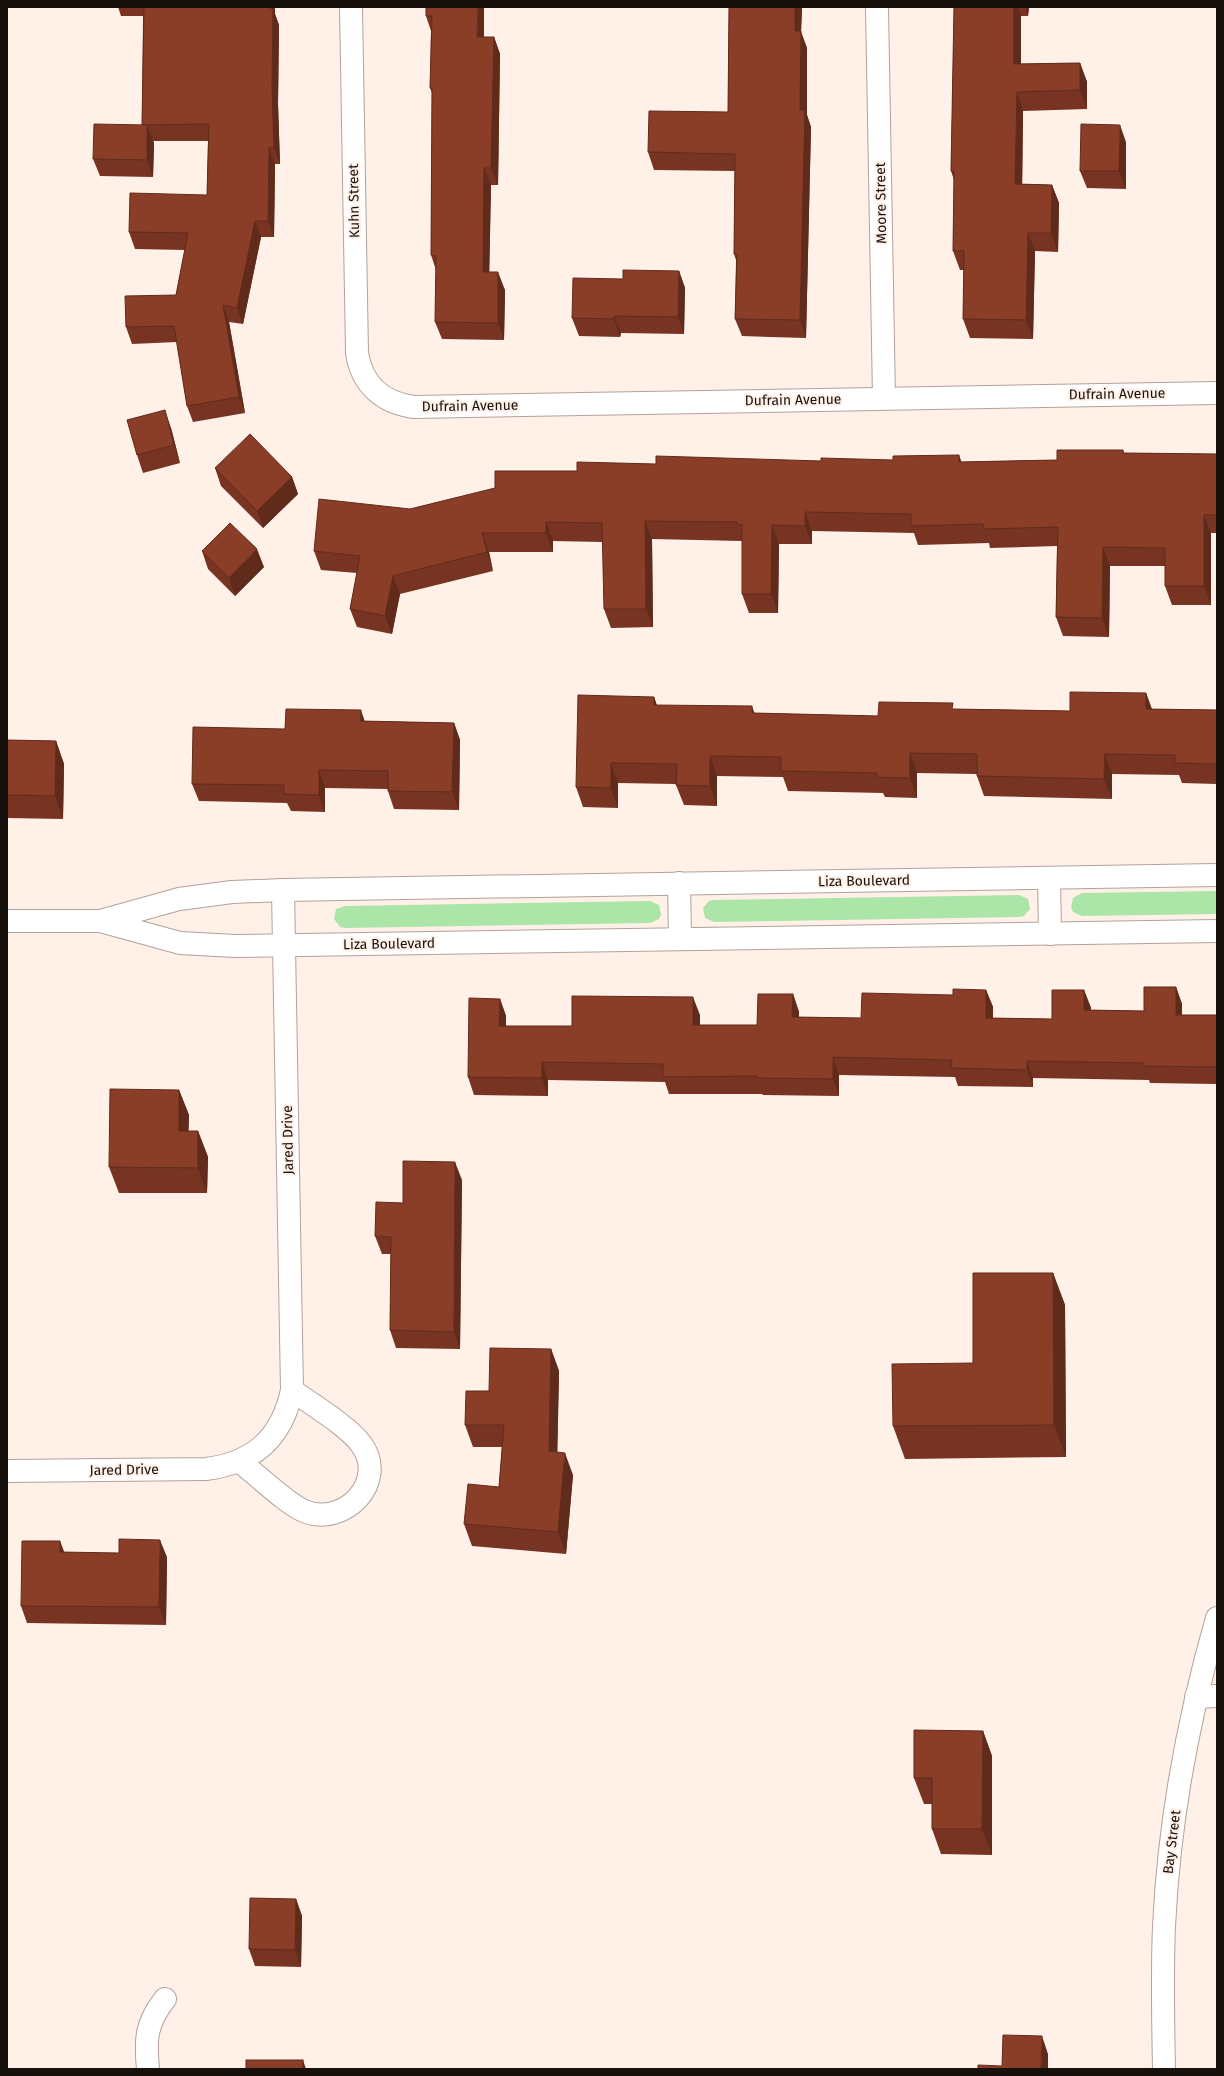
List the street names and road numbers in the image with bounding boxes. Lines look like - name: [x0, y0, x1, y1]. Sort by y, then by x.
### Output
- street label: Moore Street: [872, 161, 890, 244]
- street label: Kuhn Street: [345, 163, 363, 238]
- street label: Dufrain Avenue: [1068, 385, 1166, 403]
- street label: Dufrain Avenue: [744, 391, 842, 409]
- street label: Dufrain Avenue: [421, 397, 519, 415]
- street label: Liza Boulevard: [818, 872, 910, 890]
- street label: Liza Boulevard: [343, 935, 435, 953]
- street label: Jared Drive: [279, 1105, 297, 1175]
- street label: Jared Drive: [89, 1461, 159, 1479]
- street label: Bay Street: [1160, 1808, 1184, 1875]

